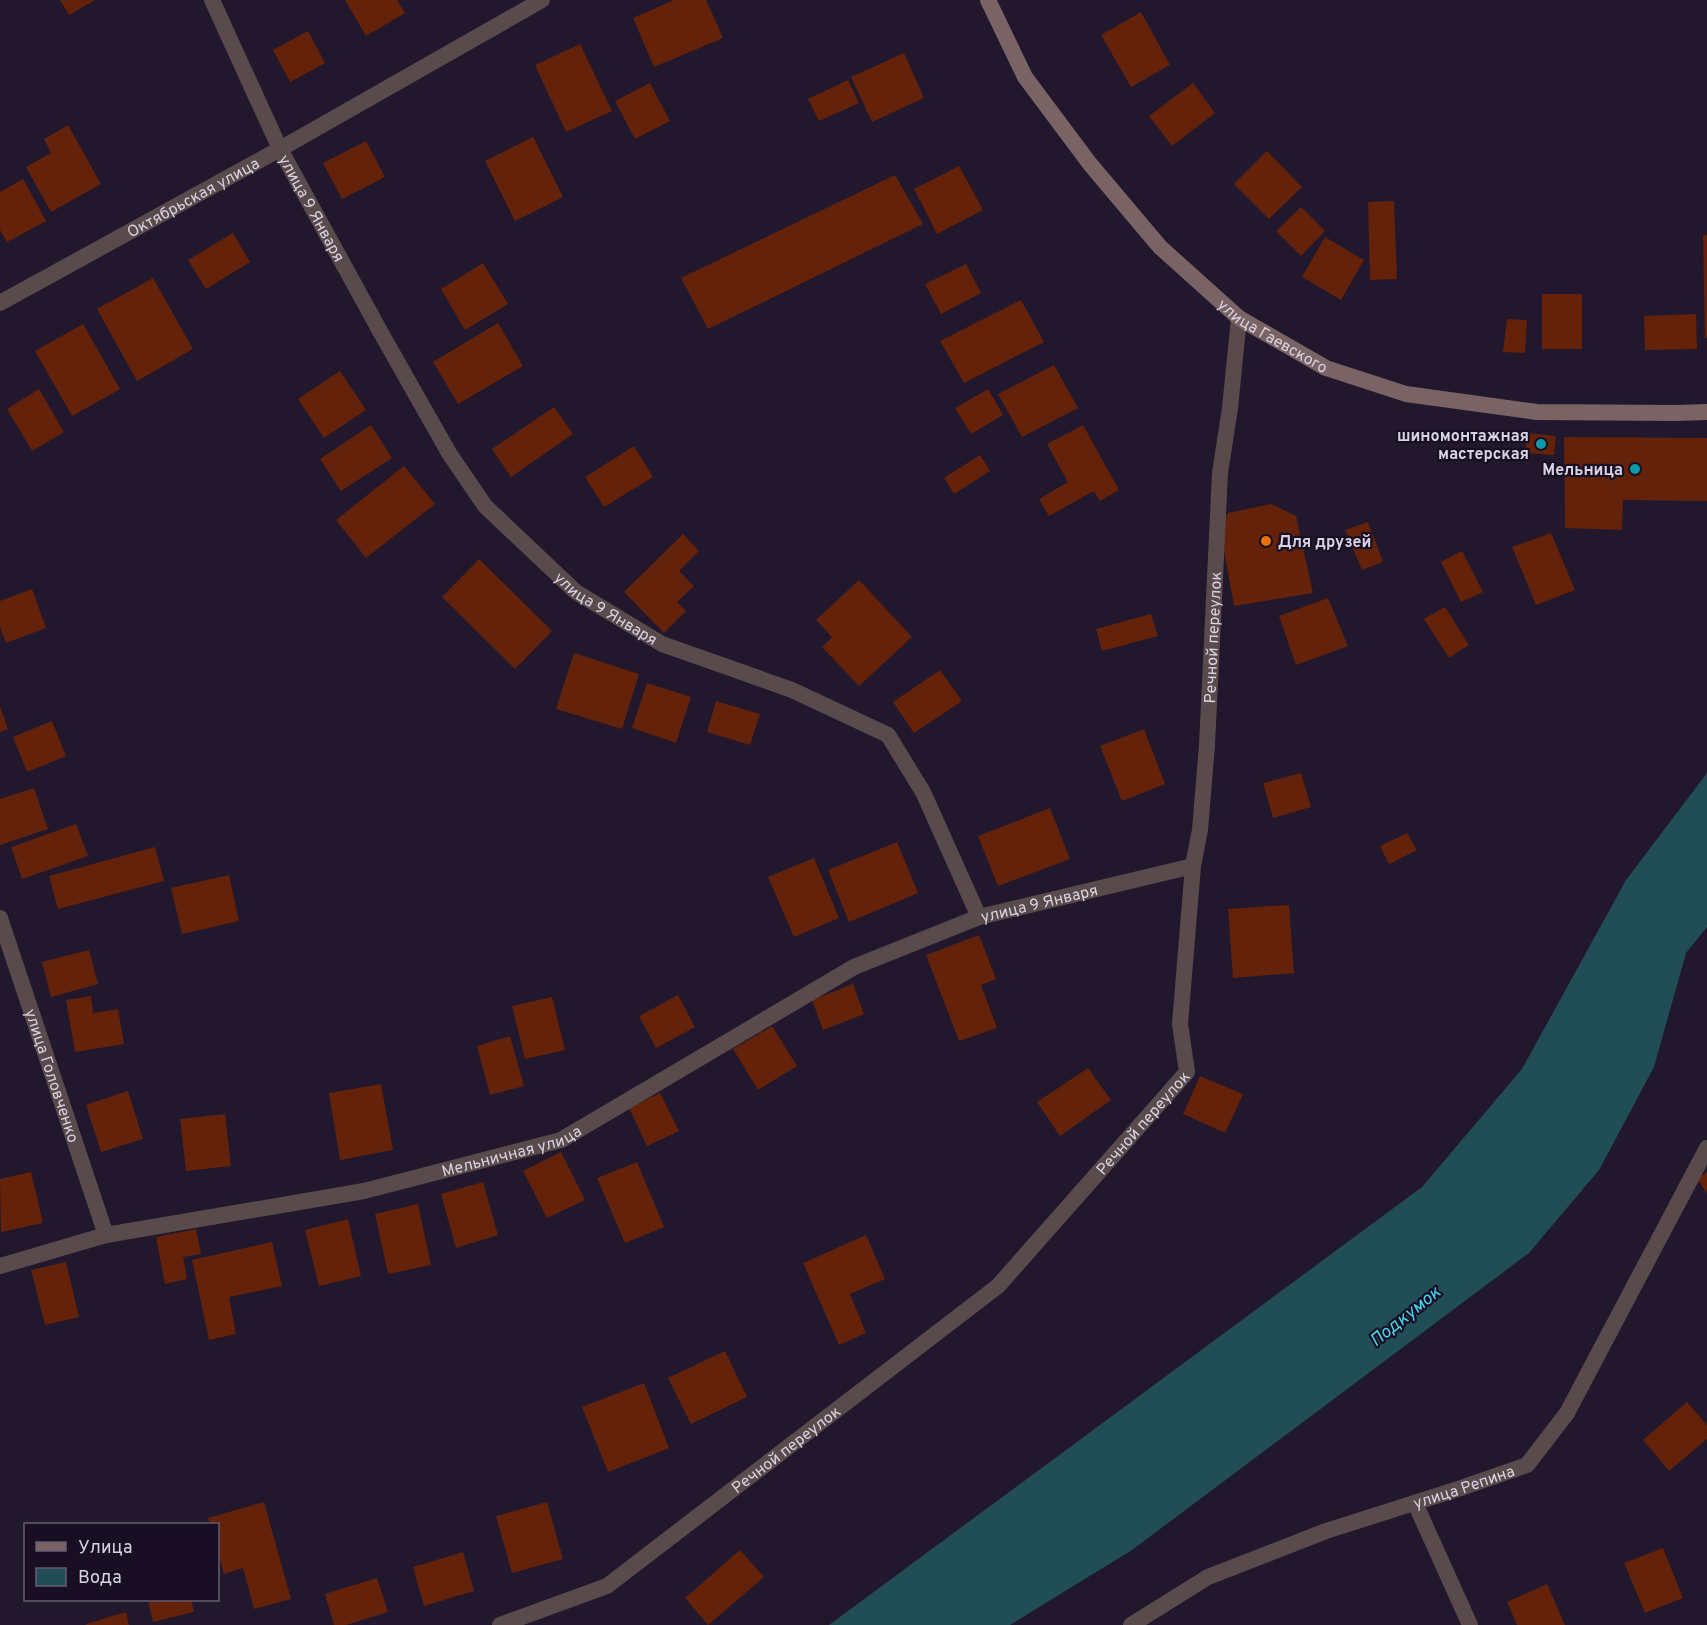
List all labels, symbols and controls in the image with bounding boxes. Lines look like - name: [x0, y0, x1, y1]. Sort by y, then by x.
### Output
- street label: улица 9 Января: [273, 152, 348, 266]
- street label: Октябрьская улица: [124, 154, 264, 243]
- street label: улица Гаевского: [1212, 295, 1331, 379]
- place label: шиномонтажная мастерская: [1397, 427, 1529, 465]
- marker: шиномонтажная мастерская: [1534, 437, 1548, 451]
- place label: Мельница: [1542, 461, 1623, 481]
- marker: Мельница: [1628, 462, 1642, 476]
- place label: Для друзей: [1278, 533, 1371, 553]
- marker: Для друзей: [1259, 534, 1273, 548]
- street label: улица 9 Января: [549, 569, 661, 651]
- street label: Речной переулок: [1201, 571, 1227, 704]
- street label: улица 9 Января: [979, 881, 1100, 928]
- street label: улица Головченко: [19, 1007, 82, 1146]
- street label: Речной переулок: [1093, 1068, 1195, 1180]
- street label: Мельничная улица: [440, 1122, 586, 1182]
- water label: Подкумок: [1366, 1281, 1447, 1353]
- street label: Речной переулок: [728, 1402, 845, 1499]
- street label: улица Репина: [1411, 1462, 1518, 1515]
- legend: [24, 1523, 219, 1601]
- text: Улица: [78, 1537, 132, 1560]
- text: Вода: [78, 1567, 122, 1590]

